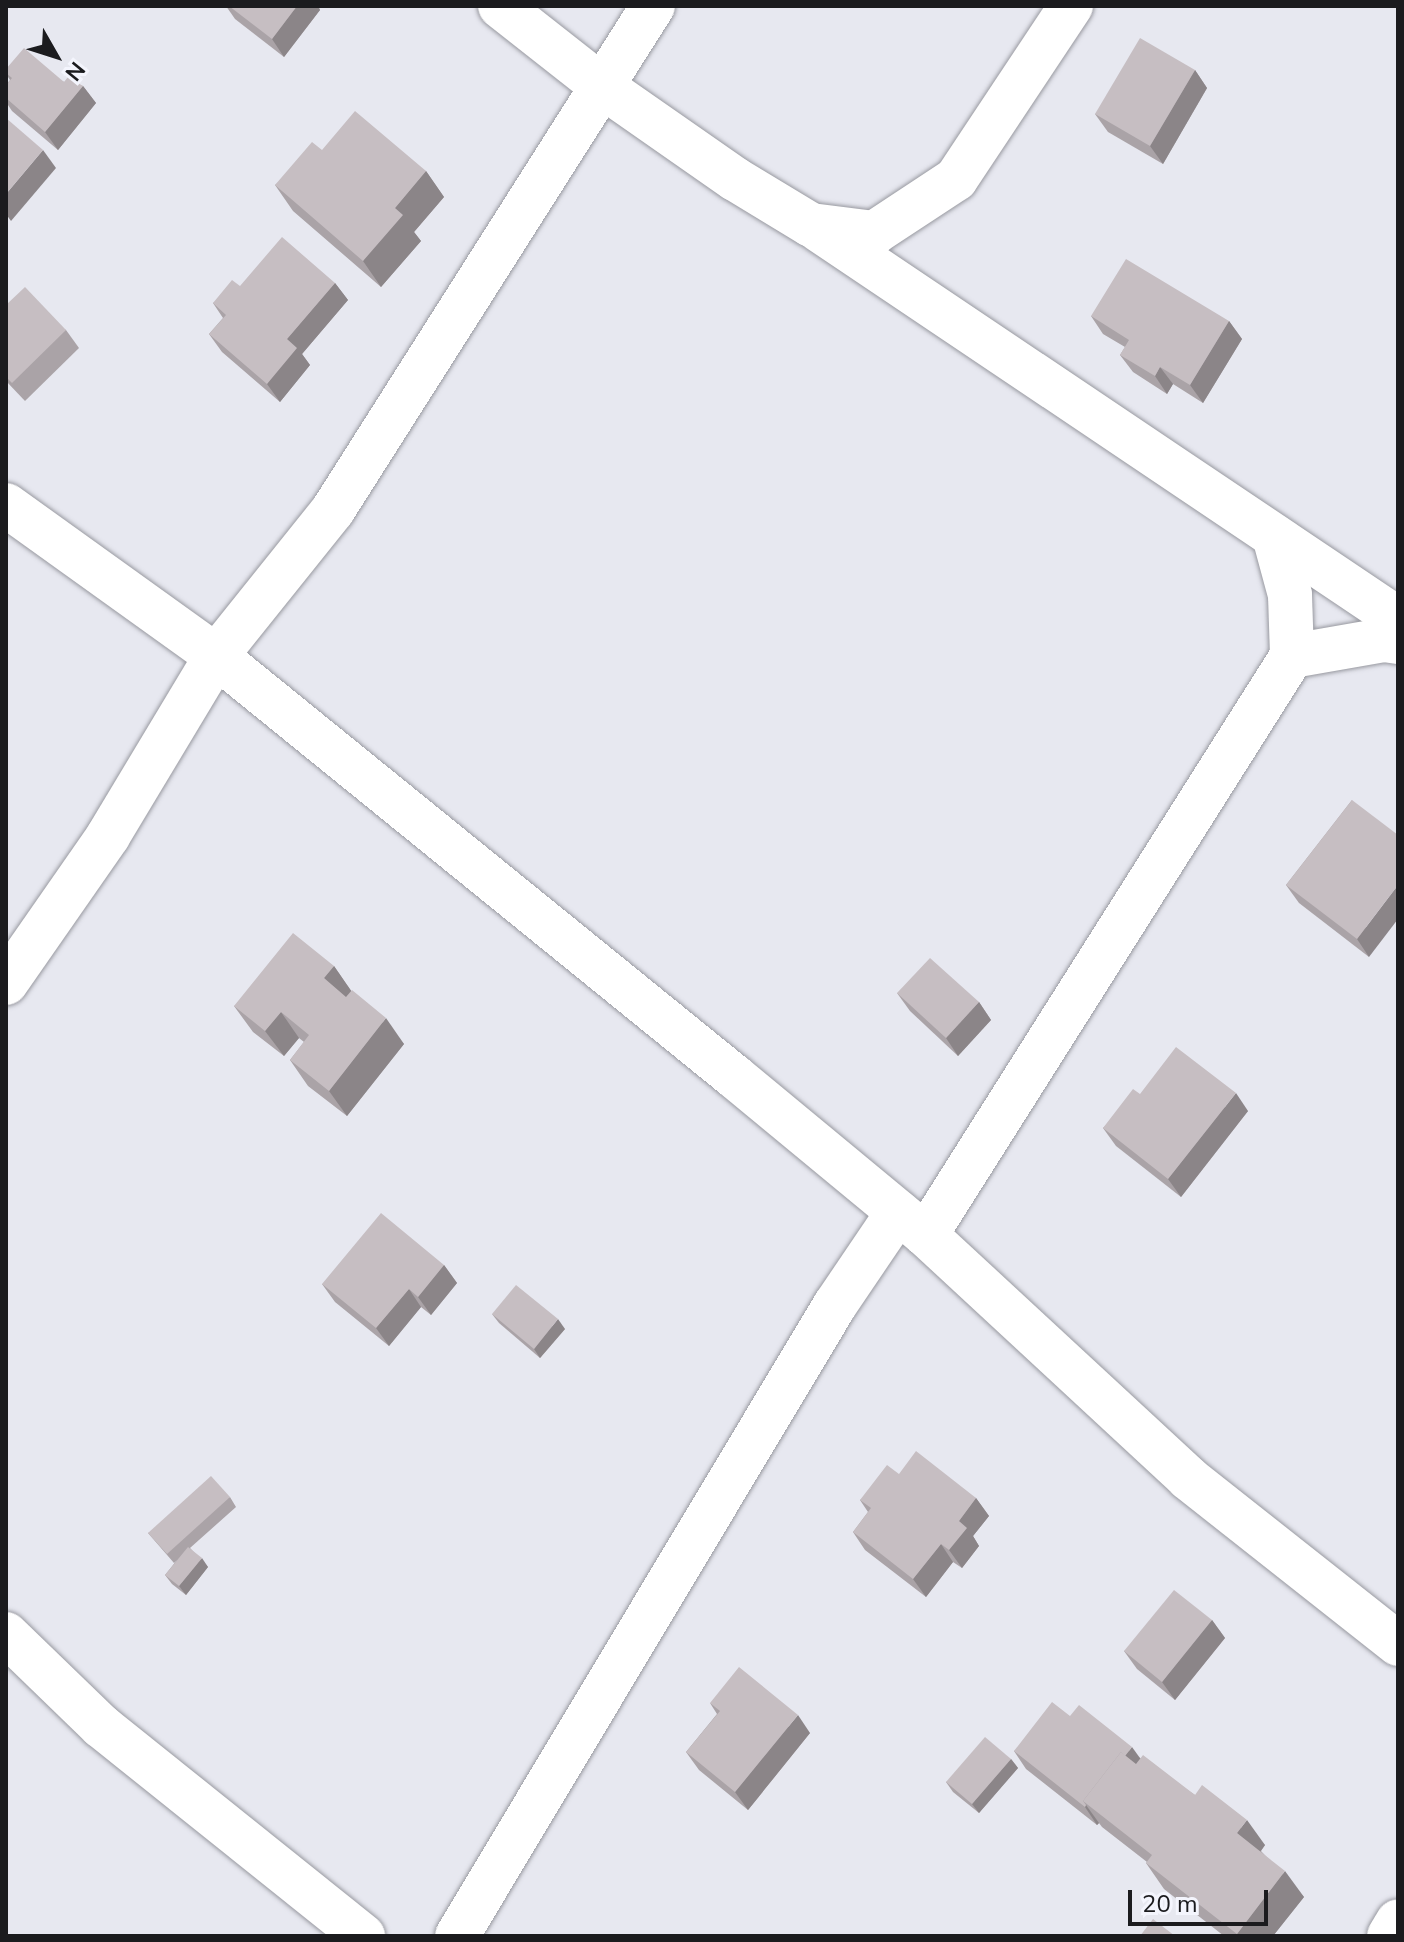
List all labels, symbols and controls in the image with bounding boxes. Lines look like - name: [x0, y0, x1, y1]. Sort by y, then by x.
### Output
- north arrow: [16, 16, 96, 96]
- text: N: [58, 55, 91, 87]
- scale bar: [1132, 1874, 1272, 1924]
- text: 20 m: [1142, 1888, 1198, 1920]

